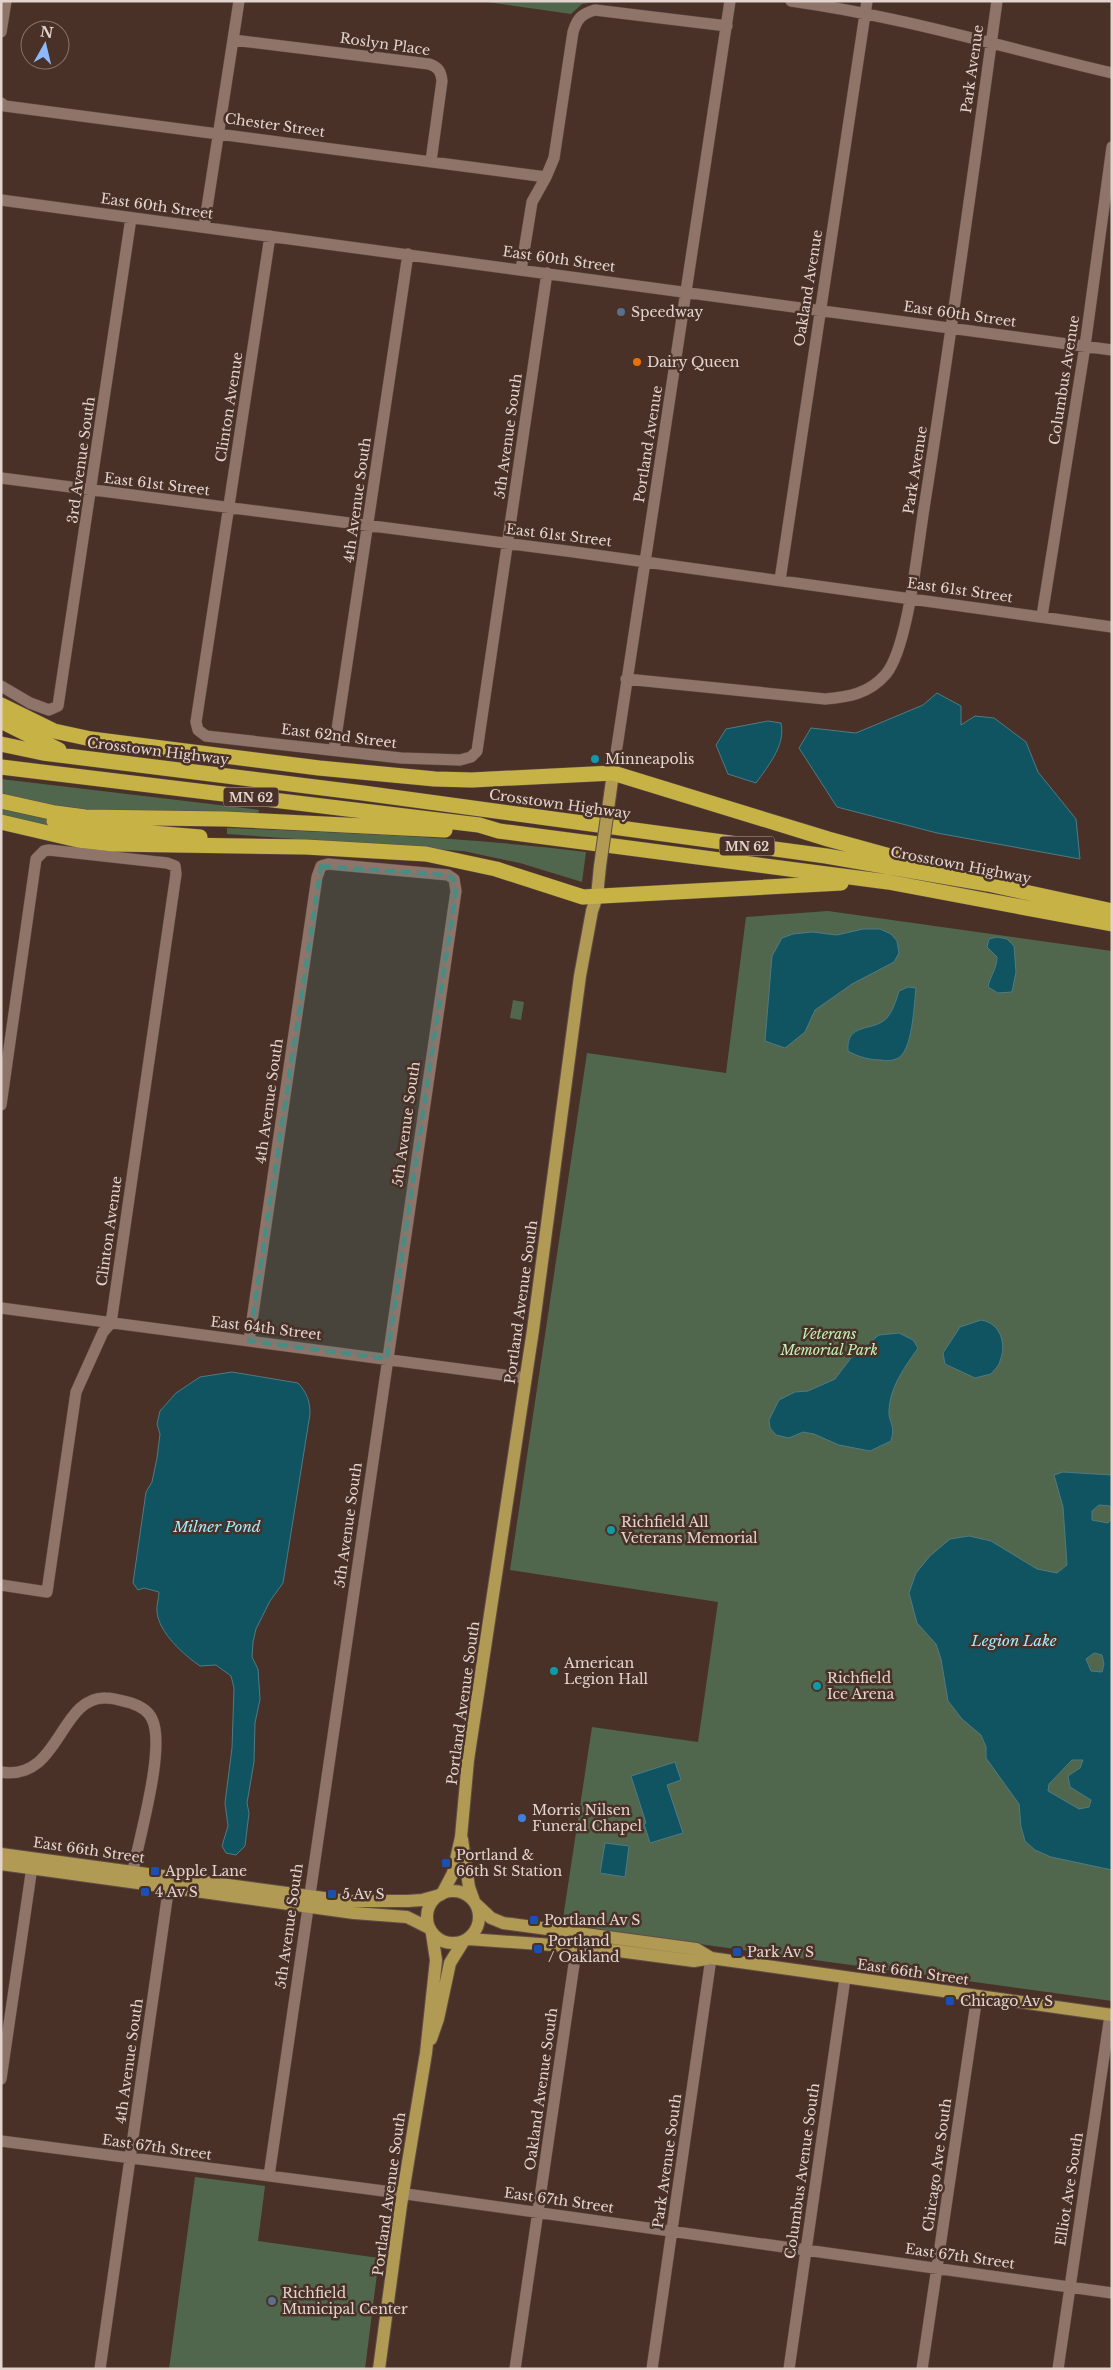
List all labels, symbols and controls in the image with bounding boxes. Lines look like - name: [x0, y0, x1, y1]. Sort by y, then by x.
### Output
- north arrow: [20, 20, 70, 70]
- text: N: [39, 22, 55, 42]
- street label: Park Avenue: [957, 24, 987, 114]
- street label: Roslyn Place: [339, 29, 431, 59]
- street label: Chester Street: [224, 109, 327, 141]
- street label: East 60th Street: [99, 189, 215, 223]
- street label: Oakland Avenue: [790, 228, 826, 348]
- street label: East 60th Street: [501, 242, 617, 276]
- street label: East 60th Street: [902, 297, 1018, 331]
- place label: Speedway: [631, 303, 703, 321]
- marker: Speedway: [615, 306, 627, 318]
- street label: Columbus Avenue: [1045, 314, 1083, 446]
- street label: Clinton Avenue: [211, 351, 247, 463]
- place label: Dairy Queen: [647, 353, 740, 371]
- marker: Dairy Queen: [631, 356, 643, 368]
- street label: 5th Avenue South: [490, 372, 526, 500]
- street label: Portland Avenue: [630, 384, 666, 504]
- street label: 3rd Avenue South: [63, 395, 99, 525]
- street label: Park Avenue: [899, 425, 931, 515]
- street label: 4th Avenue South: [339, 436, 375, 564]
- street label: East 61st Street: [103, 469, 212, 500]
- street label: East 61st Street: [505, 520, 614, 551]
- street label: East 61st Street: [906, 574, 1015, 606]
- street label: East 62nd Street: [280, 720, 399, 752]
- street label: Crosstown Highway: [86, 733, 230, 769]
- place label: Minneapolis: [605, 750, 694, 768]
- marker: Minneapolis: [589, 753, 601, 765]
- street label: Crosstown Highway: [488, 785, 632, 823]
- road number: MN 62: [224, 788, 278, 806]
- road number: MN 62: [720, 836, 774, 856]
- street label: Crosstown Highway: [889, 843, 1033, 887]
- street label: 4th Avenue South: [251, 1037, 287, 1165]
- street label: 5th Avenue South: [388, 1060, 424, 1188]
- street label: Clinton Avenue: [92, 1175, 126, 1287]
- street label: Portland Avenue South: [501, 1219, 541, 1385]
- street label: East 64th Street: [209, 1312, 323, 1344]
- park label: Veterans Memorial Park: [779, 1325, 878, 1359]
- street label: 5th Avenue South: [330, 1461, 366, 1589]
- place label: Richfield All Veterans Memorial: [620, 1513, 758, 1547]
- water label: Milner Pond: [172, 1517, 261, 1536]
- marker: Richfield All Veterans Memorial: [605, 1524, 617, 1536]
- street label: Portland Avenue South: [443, 1620, 483, 1786]
- water label: Legion Lake: [970, 1631, 1057, 1650]
- place label: American Legion Hall: [563, 1654, 648, 1688]
- marker: American Legion Hall: [548, 1665, 560, 1677]
- place label: Richfield Ice Arena: [827, 1669, 894, 1703]
- marker: Richfield Ice Arena: [811, 1680, 823, 1692]
- place label: Morris Nilsen Funeral Chapel: [532, 1801, 643, 1835]
- marker: Morris Nilsen Funeral Chapel: [516, 1812, 528, 1824]
- street label: East 66th Street: [32, 1833, 147, 1867]
- place label: Portland & 66th St Station: [456, 1846, 562, 1880]
- marker: Portland & 66th St Station: [440, 1857, 452, 1869]
- place label: Apple Lane: [164, 1862, 247, 1880]
- street label: 5th Avenue South: [271, 1862, 307, 1990]
- marker: Apple Lane: [149, 1865, 161, 1877]
- place label: 4 Av S: [155, 1883, 198, 1901]
- place label: 5 Av S: [342, 1885, 385, 1903]
- marker: 4 Av S: [139, 1886, 151, 1898]
- marker: 5 Av S: [326, 1888, 338, 1900]
- place label: Portland Av S: [544, 1911, 640, 1929]
- marker: Portland Av S: [528, 1914, 540, 1926]
- place label: Portland / Oakland: [548, 1932, 620, 1966]
- marker: Portland / Oakland: [532, 1943, 544, 1955]
- place label: Park Av S: [747, 1943, 814, 1961]
- marker: Park Av S: [731, 1946, 743, 1958]
- street label: East 66th Street: [856, 1955, 971, 1989]
- place label: Chicago Av S: [960, 1992, 1053, 2010]
- marker: Chicago Av S: [944, 1995, 956, 2007]
- street label: 4th Avenue South: [111, 1997, 147, 2125]
- street label: Oakland Avenue South: [521, 2006, 561, 2172]
- street label: Columbus Avenue South: [781, 2081, 823, 2260]
- street label: Park Avenue South: [649, 2092, 685, 2229]
- street label: Chicago Ave South: [919, 2097, 955, 2233]
- street label: Portland Avenue South: [369, 2111, 409, 2277]
- street label: East 67th Street: [101, 2130, 214, 2164]
- street label: Elliot Ave South: [1051, 2131, 1087, 2247]
- street label: East 67th Street: [503, 2183, 616, 2217]
- street label: East 67th Street: [904, 2239, 1017, 2273]
- place label: Richfield Municipal Center: [282, 2284, 408, 2318]
- marker: Richfield Municipal Center: [266, 2295, 278, 2307]

